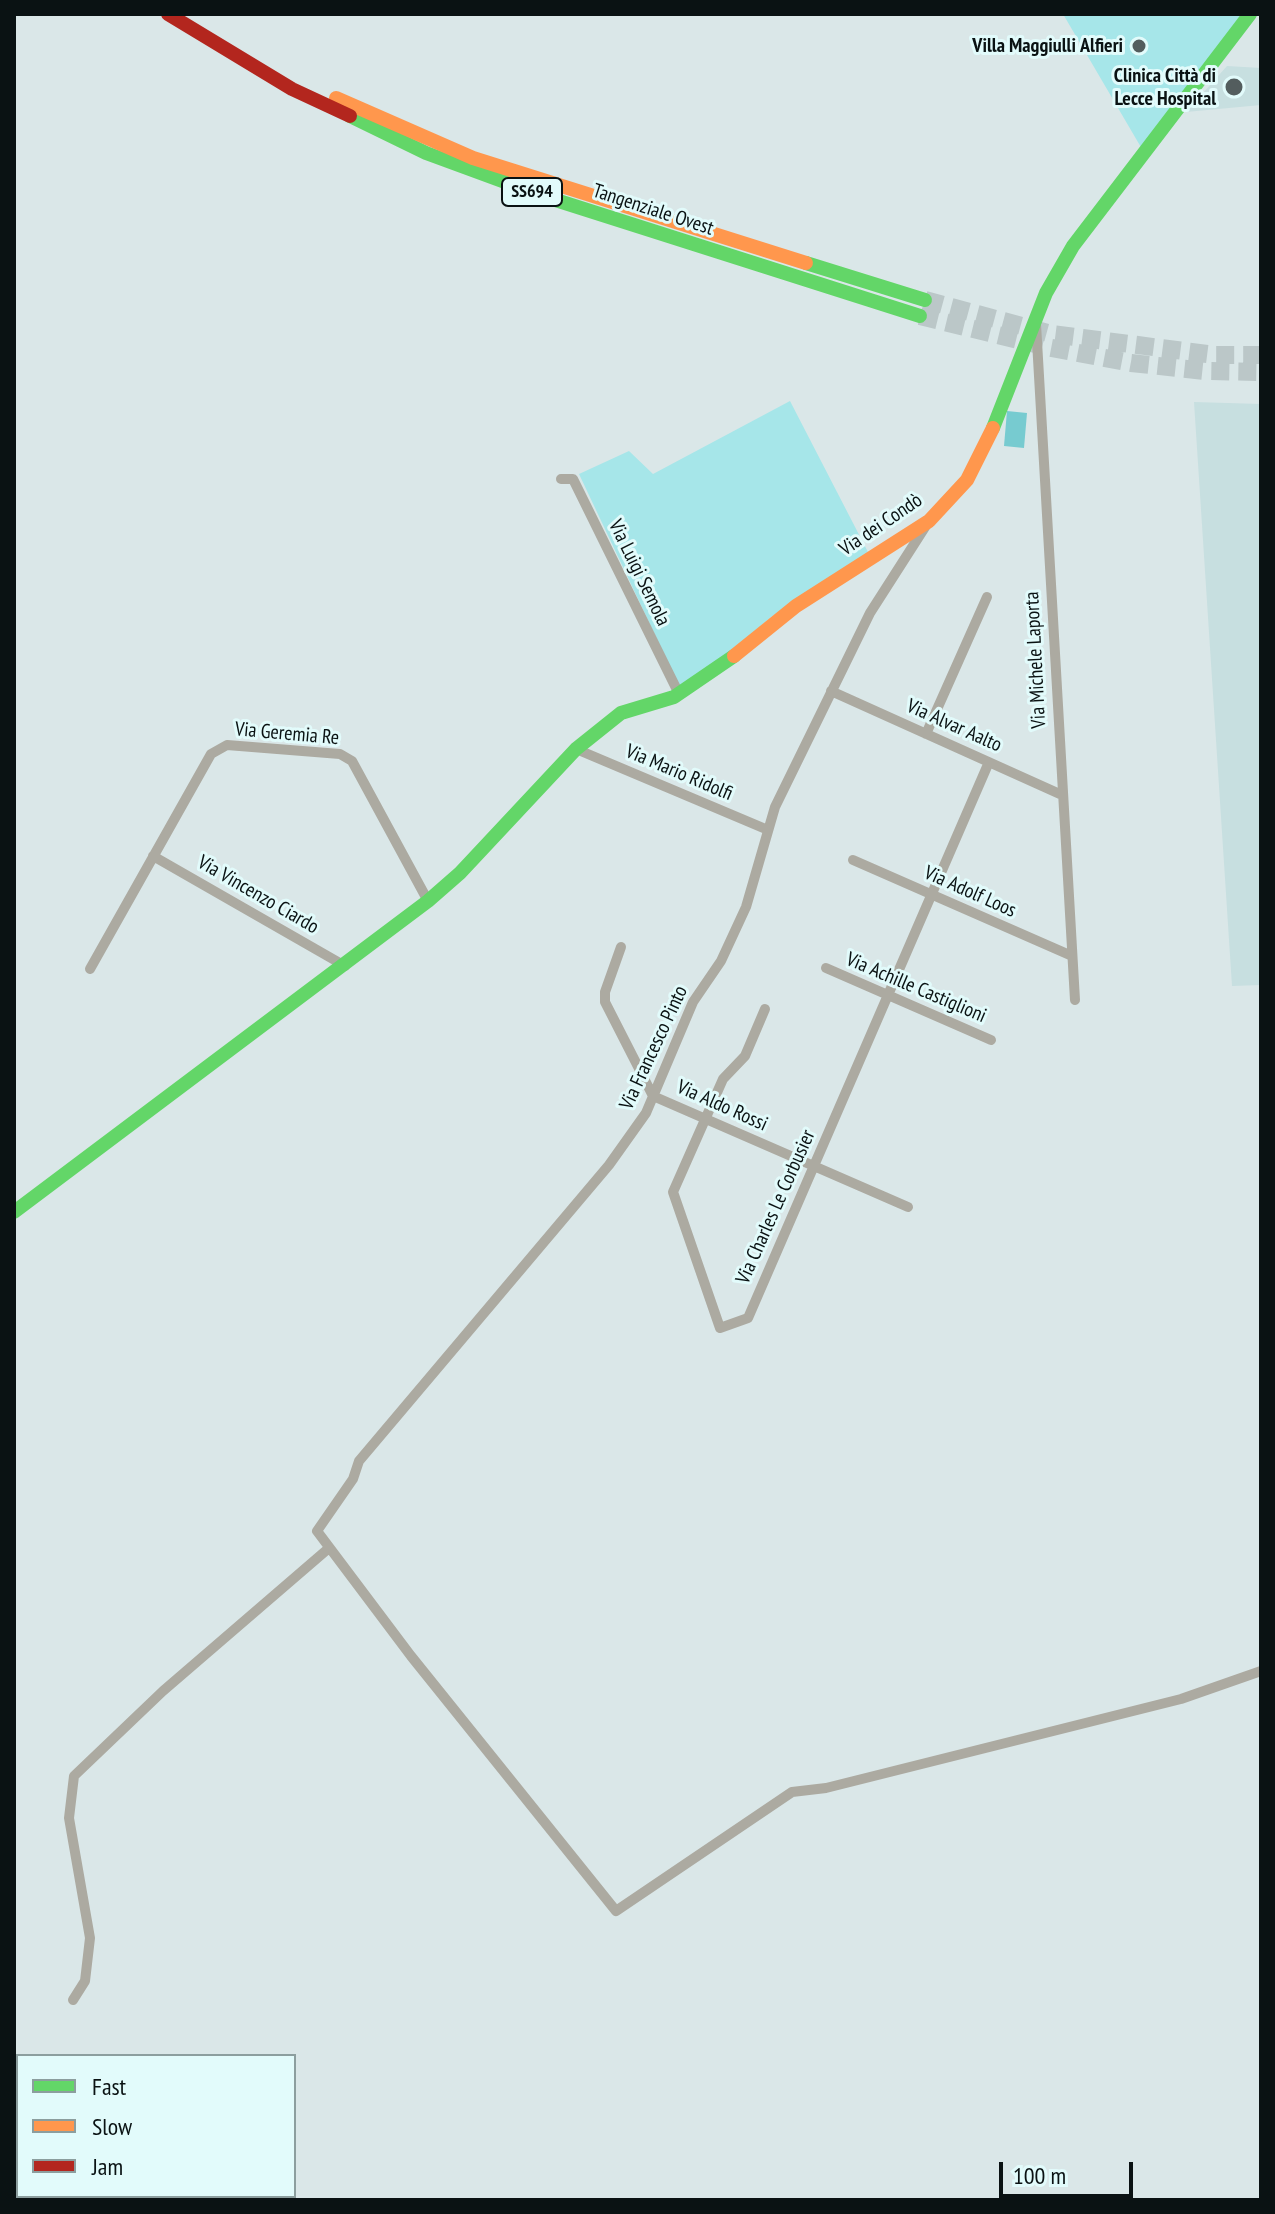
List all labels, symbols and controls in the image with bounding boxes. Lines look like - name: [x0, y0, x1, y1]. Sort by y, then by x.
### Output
- place label: Villa Maggiulli Alfieri: [972, 34, 1123, 58]
- marker: Villa Maggiulli Alfieri: [1130, 37, 1148, 55]
- place label: Clinica Città di Lecce Hospital: [1114, 64, 1216, 111]
- marker: Clinica Città di Lecce Hospital: [1223, 76, 1245, 98]
- road number: SS694: [502, 178, 562, 206]
- street label: Tangenziale Ovest: [590, 179, 716, 241]
- street label: Via dei Condò: [835, 489, 927, 561]
- street label: Via Luigi Semola: [603, 516, 675, 630]
- street label: Via Michele Laporta: [1020, 591, 1052, 729]
- street label: Via Alvar Aalto: [903, 694, 1005, 758]
- street label: Via Geremia Re: [234, 717, 340, 751]
- street label: Via Mario Ridolfi: [622, 740, 736, 806]
- street label: Via Vincenzo Ciardo: [193, 851, 323, 939]
- street label: Via Adolf Loos: [920, 861, 1020, 923]
- street label: Via Achille Castiglioni: [842, 948, 990, 1028]
- street label: Via Francesco Pinto: [615, 982, 693, 1114]
- street label: Via Aldo Rossi: [673, 1075, 771, 1137]
- street label: Via Charles Le Corbusier: [731, 1126, 821, 1288]
- legend: [16, 2054, 296, 2198]
- text: Fast: [92, 2071, 126, 2102]
- text: Slow: [92, 2111, 132, 2142]
- scale bar: [1003, 2146, 1137, 2196]
- text: Jam: [92, 2151, 123, 2182]
- text: 100 m: [1013, 2160, 1066, 2191]

